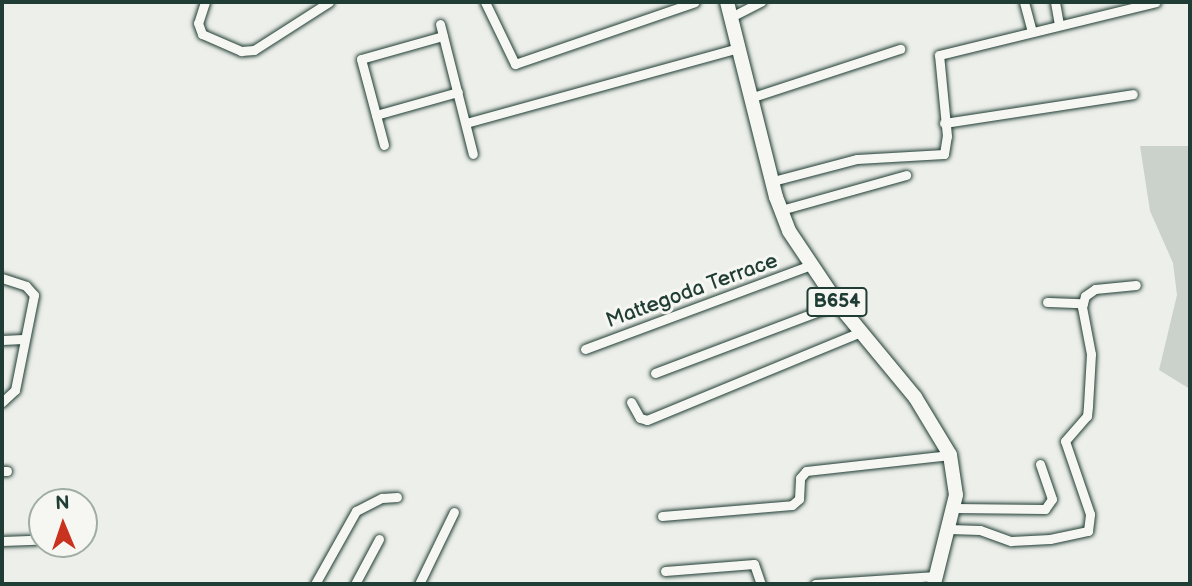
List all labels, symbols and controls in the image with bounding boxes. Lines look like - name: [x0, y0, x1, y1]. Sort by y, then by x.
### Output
- street label: Mattegoda Terrace: [602, 248, 782, 334]
- road number: B654: [806, 286, 868, 318]
- north arrow: [28, 488, 98, 558]
- text: N: [55, 492, 70, 515]

